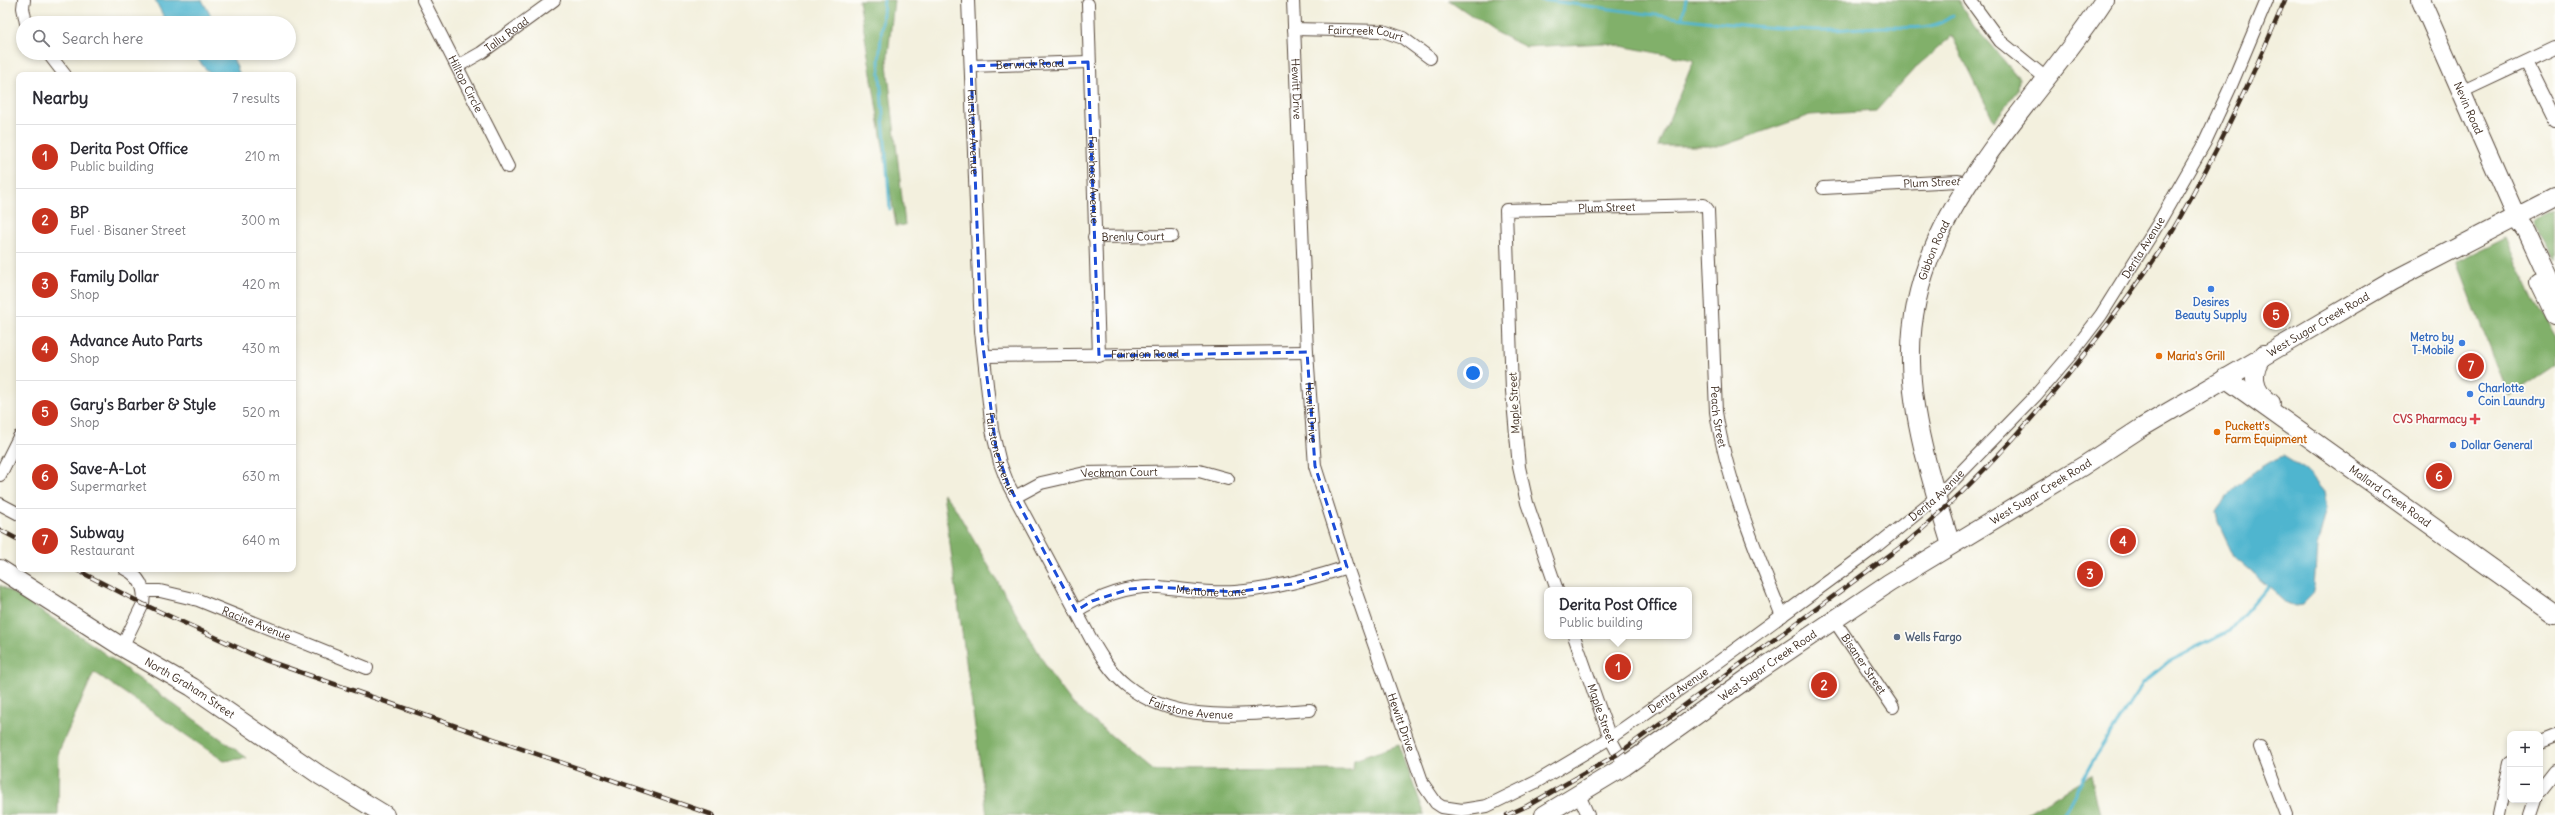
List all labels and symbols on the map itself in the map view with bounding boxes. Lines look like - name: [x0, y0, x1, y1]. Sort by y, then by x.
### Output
- street label: Tallu Road: [482, 13, 532, 55]
- street label: Faircreek Court: [1327, 23, 1406, 45]
- street label: Hilltop Circle: [445, 53, 486, 115]
- street label: Berwick Road: [996, 56, 1065, 72]
- street label: Hewitt Drive: [1288, 58, 1305, 120]
- street label: Nevin Road: [2451, 80, 2486, 137]
- street label: Fairstone Avenue: [965, 89, 982, 175]
- street label: Fairchase Avenue: [1085, 136, 1102, 224]
- street label: Plum Street: [1903, 174, 1962, 191]
- street label: Plum Street: [1578, 200, 1636, 215]
- street label: Derita Avenue: [2119, 214, 2168, 281]
- street label: Gibbon Road: [1915, 217, 1953, 282]
- street label: Brenly Court: [1101, 229, 1165, 244]
- marker: Desires Beauty Supply: [2206, 284, 2216, 294]
- street label: West Sugar Creek Road: [2264, 289, 2372, 360]
- place label: Desires Beauty Supply: [2175, 295, 2247, 323]
- pin: 5: [2263, 300, 2289, 330]
- place label: Metro by T-Mobile: [2410, 330, 2454, 357]
- marker: Metro by T-Mobile: [2457, 338, 2467, 348]
- street label: Fairglen Road: [1111, 347, 1180, 361]
- place label: Maria's Grill: [2167, 349, 2225, 363]
- marker: Maria's Grill: [2154, 351, 2164, 361]
- pin: 7: [2458, 351, 2484, 381]
- your location: [1463, 363, 1483, 383]
- street label: Maple Street: [1505, 372, 1523, 434]
- place label: Charlotte Coin Laundry: [2478, 381, 2545, 409]
- street label: Hewitt Drive: [1302, 382, 1320, 444]
- street label: Peach Street: [1708, 386, 1730, 449]
- marker: Charlotte Coin Laundry: [2465, 389, 2475, 399]
- street label: Fairstone Avenue: [983, 412, 1020, 498]
- place label: CVS Pharmacy: [2393, 412, 2467, 427]
- marker: CVS Pharmacy: [2470, 414, 2480, 424]
- place label: Puckett's Farm Equipment: [2225, 419, 2307, 447]
- marker: Puckett's Farm Equipment: [2212, 427, 2222, 437]
- place label: Dollar General: [2461, 438, 2533, 452]
- marker: Dollar General: [2448, 440, 2458, 450]
- street label: West Sugar Creek Road: [1987, 455, 2095, 528]
- pin: 6: [2426, 461, 2452, 491]
- street label: Mallard Creek Road: [2347, 462, 2434, 530]
- street label: Veckman Court: [1080, 465, 1158, 481]
- street label: Derita Avenue: [1906, 466, 1967, 524]
- pin: 4: [2110, 526, 2136, 556]
- pin: 3: [2077, 559, 2103, 589]
- street label: Mentone Lane: [1175, 582, 1247, 599]
- street label: Racine Avenue: [220, 603, 293, 644]
- street label: West Sugar Creek Road: [1715, 627, 1820, 704]
- place label: Wells Fargo: [1905, 630, 1962, 645]
- street label: Bisaner Street: [1838, 631, 1889, 697]
- marker: Wells Fargo: [1892, 632, 1902, 642]
- pin: 1: [1605, 652, 1631, 682]
- street label: North Graham Street: [142, 654, 238, 722]
- street label: Derita Avenue: [1645, 664, 1711, 716]
- pin: 2: [1811, 670, 1837, 700]
- street label: Maple Street: [1584, 682, 1619, 746]
- street label: Hewitt Drive: [1385, 691, 1418, 753]
- street label: Fairstone Avenue: [1147, 694, 1233, 722]

